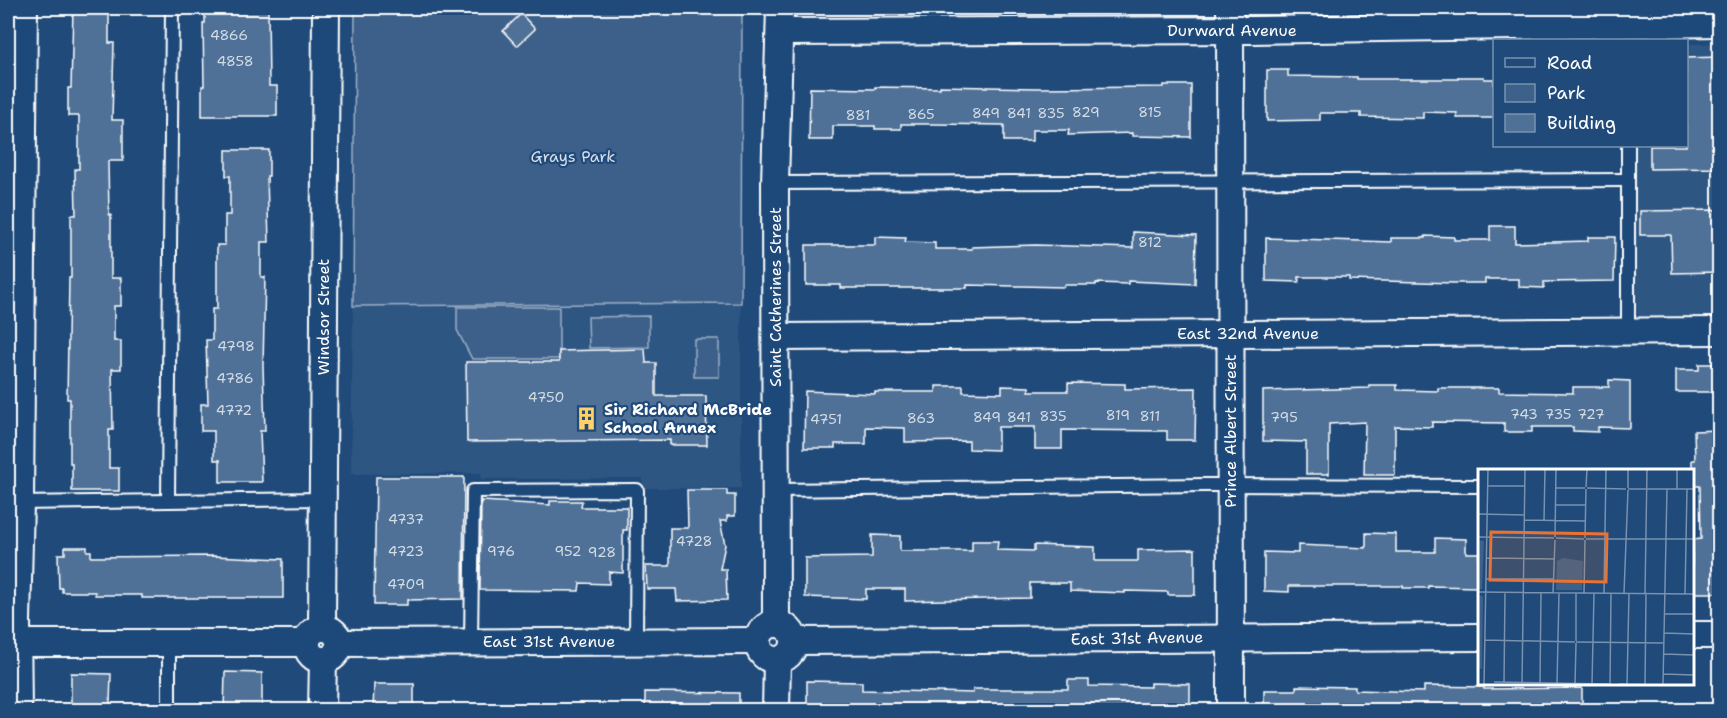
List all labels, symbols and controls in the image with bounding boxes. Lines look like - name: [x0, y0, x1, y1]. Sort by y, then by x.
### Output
- street label: Durward Avenue: [1167, 20, 1297, 41]
- house number: 4866: [210, 26, 248, 44]
- legend: [1493, 39, 1688, 147]
- text: Road: [1547, 51, 1592, 75]
- house number: 4858: [217, 52, 253, 70]
- text: Park: [1547, 81, 1586, 105]
- house number: 829: [1072, 103, 1100, 121]
- house number: 815: [1138, 103, 1162, 121]
- house number: 849: [972, 104, 1000, 122]
- house number: 841: [1007, 104, 1031, 122]
- house number: 835: [1038, 104, 1065, 122]
- house number: 865: [907, 105, 935, 123]
- house number: 881: [846, 106, 870, 124]
- text: Building: [1547, 111, 1616, 135]
- park label: Grays Park: [530, 146, 616, 167]
- street label: Saint Catherines Street: [765, 207, 786, 387]
- house number: 812: [1138, 233, 1162, 251]
- street label: Windsor Street: [313, 259, 334, 375]
- street label: East 32nd Avenue: [1177, 323, 1319, 344]
- house number: 4798: [217, 337, 255, 355]
- street label: Prince Albert Street: [1220, 354, 1241, 508]
- house number: 4786: [216, 369, 254, 387]
- house number: 4750: [528, 388, 564, 406]
- place label: Sir Richard McBride School Annex: [604, 399, 772, 438]
- house number: 4772: [216, 401, 252, 419]
- building icon: Sir Richard McBride School Annex: [573, 405, 599, 431]
- house number: 743: [1510, 405, 1538, 423]
- house number: 735: [1545, 405, 1571, 423]
- house number: 727: [1577, 405, 1605, 423]
- house number: 819: [1106, 406, 1130, 424]
- house number: 835: [1040, 407, 1067, 425]
- house number: 811: [1140, 407, 1160, 425]
- house number: 849: [973, 408, 1001, 426]
- house number: 841: [1007, 408, 1031, 426]
- house number: 795: [1270, 408, 1298, 426]
- house number: 863: [907, 409, 935, 427]
- house number: 4751: [810, 410, 842, 428]
- inset map: [1478, 469, 1694, 685]
- house number: 4737: [388, 510, 424, 528]
- house number: 4728: [676, 532, 712, 550]
- house number: 4723: [388, 542, 424, 560]
- house number: 976: [487, 542, 515, 560]
- house number: 952: [554, 542, 582, 560]
- house number: 928: [588, 543, 616, 561]
- house number: 4709: [387, 575, 425, 593]
- street label: East 31st Avenue: [1071, 626, 1203, 650]
- street label: East 31st Avenue: [483, 631, 615, 652]

